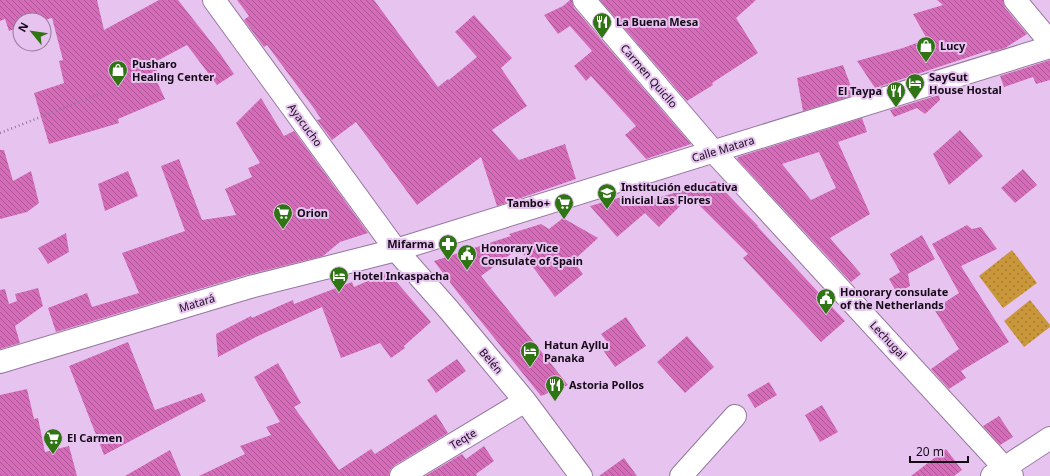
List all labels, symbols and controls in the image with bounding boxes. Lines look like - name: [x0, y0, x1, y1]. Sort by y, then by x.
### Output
- restaurant icon: La Buena Mesa: [591, 11, 613, 39]
- north arrow: [12, 12, 52, 52]
- place label: La Buena Mesa: [616, 14, 698, 29]
- text: N: [14, 19, 32, 34]
- shop icon: Lucy: [915, 35, 937, 63]
- place label: Lucy: [940, 38, 966, 53]
- street label: Carmen Quicllo: [618, 41, 681, 111]
- place label: Pusharo Healing Center: [132, 56, 214, 84]
- shop icon: Pusharo Healing Center: [107, 59, 129, 87]
- place label: SayGut House Hostal: [929, 69, 1002, 97]
- hotel icon: SayGut House Hostal: [904, 72, 926, 100]
- restaurant icon: El Taypa: [885, 80, 907, 108]
- place label: El Taypa: [838, 83, 882, 98]
- street label: Ayacucho: [285, 100, 326, 149]
- street label: Calle Matara: [690, 132, 756, 165]
- place label: Institución educativa inicial Las Flores: [621, 179, 738, 207]
- school or university icon: Institución educativa inicial Las Flores: [596, 182, 618, 210]
- supermarket icon: Tambo+: [553, 192, 575, 220]
- place label: Tambo+: [507, 195, 550, 210]
- supermarket icon: Orion: [272, 202, 294, 230]
- place label: Orion: [297, 205, 328, 220]
- pharmacy icon: Mifarma: [437, 233, 459, 261]
- place label: Mifarma: [387, 236, 434, 251]
- place label: Honorary Vice Consulate of Spain: [481, 240, 583, 268]
- public building icon: Honorary Vice Consulate of Spain: [456, 243, 478, 271]
- hotel icon: Hotel Inkaspacha: [328, 265, 350, 293]
- place label: Hotel Inkaspacha: [353, 268, 449, 283]
- place label: Honorary consulate of the Netherlands: [840, 284, 949, 312]
- public building icon: Honorary consulate of the Netherlands: [815, 287, 837, 315]
- street label: Matará: [177, 290, 217, 315]
- street label: Lechugal: [867, 317, 910, 362]
- place label: Hatun Ayllu Panaka: [544, 337, 609, 365]
- hotel icon: Hatun Ayllu Panaka: [519, 340, 541, 368]
- street label: Belén: [476, 345, 507, 377]
- restaurant icon: Astoria Pollos: [544, 374, 566, 402]
- place label: Astoria Pollos: [569, 377, 645, 392]
- street label: Teqte: [447, 425, 479, 452]
- supermarket icon: El Carmen: [42, 427, 64, 455]
- place label: El Carmen: [67, 430, 122, 445]
- scale bar: [910, 438, 968, 464]
- text: 20 m: [916, 443, 944, 460]

